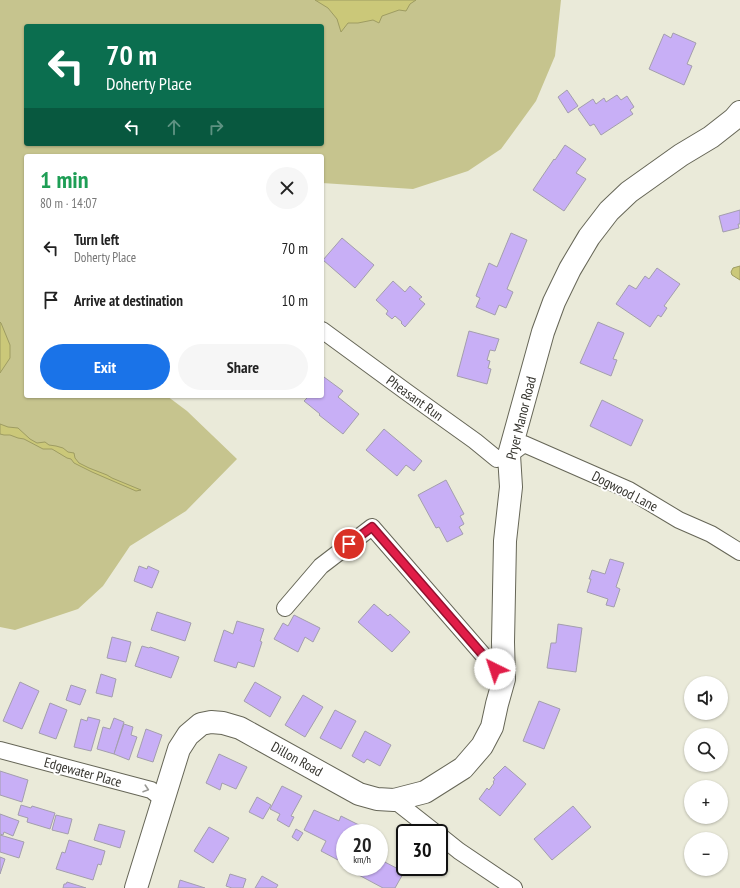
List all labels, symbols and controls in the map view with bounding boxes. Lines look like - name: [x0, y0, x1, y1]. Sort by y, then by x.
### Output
- text: 70 m: [106, 36, 157, 73]
- icon: left: [40, 40, 92, 92]
- text: Doherty Place: [106, 72, 192, 95]
- icon: left: [121, 116, 143, 138]
- icon: ahead: [163, 116, 185, 138]
- icon: right: [205, 116, 227, 138]
- text: 1 min: [40, 164, 88, 195]
- button: close: [266, 167, 308, 209]
- text: 80 m · 14:07: [40, 195, 97, 212]
- text: Turn left: [74, 230, 119, 249]
- icon: left: [40, 237, 62, 259]
- text: 70 m: [282, 239, 308, 258]
- text: Doherty Place: [74, 249, 136, 266]
- icon: arrive: [40, 289, 62, 311]
- text: Arrive at destination: [74, 291, 183, 310]
- text: 10 m: [282, 291, 308, 310]
- button: Exit: [40, 344, 170, 390]
- button: Share: [178, 344, 308, 390]
- street label: Pheasant Run: [383, 371, 447, 425]
- street label: Pryer Manor Road: [502, 375, 540, 461]
- street label: Dogwood Lane: [589, 467, 661, 515]
- pin: [332, 527, 366, 561]
- icon: arrive: [338, 533, 360, 555]
- position arrow: [474, 648, 516, 690]
- map controls: [684, 676, 728, 876]
- button: sound: [684, 676, 728, 720]
- button: search: [684, 728, 728, 772]
- street label: Dillon Road: [268, 738, 326, 780]
- street label: Edgewater Place: [42, 753, 124, 791]
- button: +: [684, 780, 728, 824]
- one-way arrow: [142, 784, 149, 793]
- speed limit sign: 30: [396, 824, 448, 876]
- text: 20: [352, 832, 372, 858]
- button: −: [684, 832, 728, 876]
- text: km/h: [353, 853, 371, 866]

